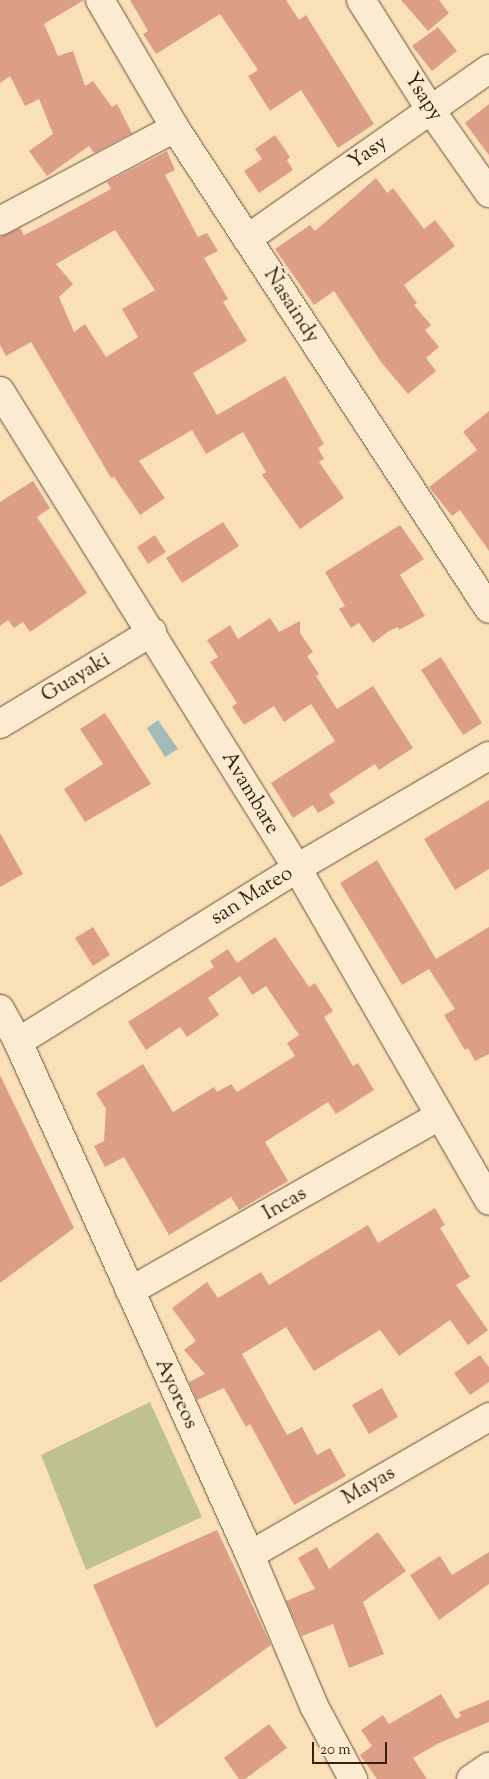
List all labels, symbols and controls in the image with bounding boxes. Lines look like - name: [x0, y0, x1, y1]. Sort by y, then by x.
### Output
- street label: Ysapy: [398, 68, 448, 126]
- street label: Yasy: [344, 131, 392, 175]
- street label: Ñasaindy: [257, 264, 325, 348]
- street label: Guayaki: [37, 648, 115, 708]
- street label: Avambare: [215, 747, 285, 839]
- street label: san Mateo: [206, 861, 298, 931]
- street label: Incas: [259, 1181, 311, 1227]
- street label: Ayoreos: [149, 1355, 203, 1433]
- street label: Mayas: [338, 1461, 400, 1511]
- scale bar: [314, 1732, 389, 1764]
- text: 20 m: [320, 1740, 351, 1761]

